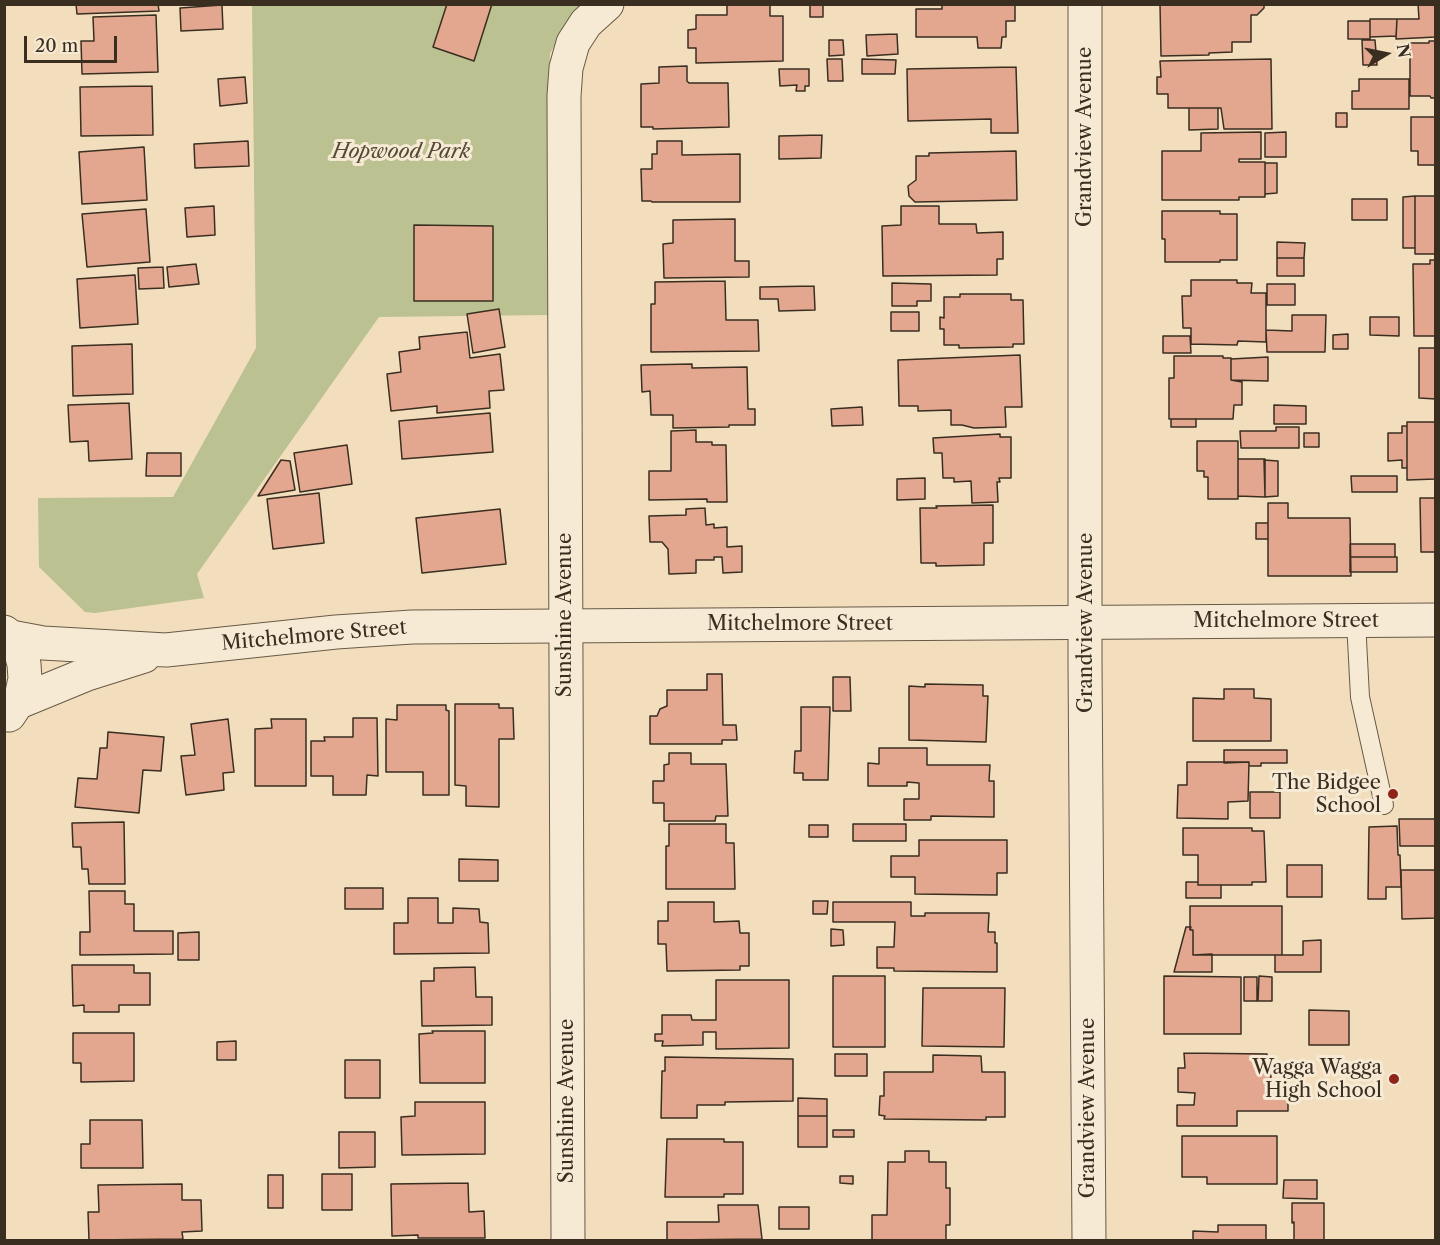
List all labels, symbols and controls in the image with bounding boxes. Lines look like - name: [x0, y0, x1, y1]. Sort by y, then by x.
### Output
- scale bar: [27, 24, 120, 62]
- north arrow: [1356, 24, 1416, 84]
- text: 20 m: [35, 35, 78, 57]
- text: N: [1393, 42, 1415, 59]
- street label: Grandview Avenue: [1073, 47, 1097, 227]
- park label: Hopwood Park: [332, 140, 470, 164]
- street label: Sunshine Avenue: [553, 533, 577, 697]
- street label: Grandview Avenue: [1074, 533, 1098, 713]
- street label: Mitchelmore Street: [1193, 609, 1379, 633]
- street label: Mitchelmore Street: [707, 612, 893, 636]
- street label: Mitchelmore Street: [220, 616, 408, 656]
- place label: The Bidgee School: [1272, 771, 1381, 818]
- marker: The Bidgee School: [1386, 787, 1400, 801]
- street label: Grandview Avenue: [1076, 1018, 1100, 1198]
- street label: Sunshine Avenue: [555, 1019, 579, 1183]
- place label: Wagga Wagga High School: [1252, 1056, 1382, 1103]
- marker: Wagga Wagga High School: [1387, 1072, 1401, 1086]

